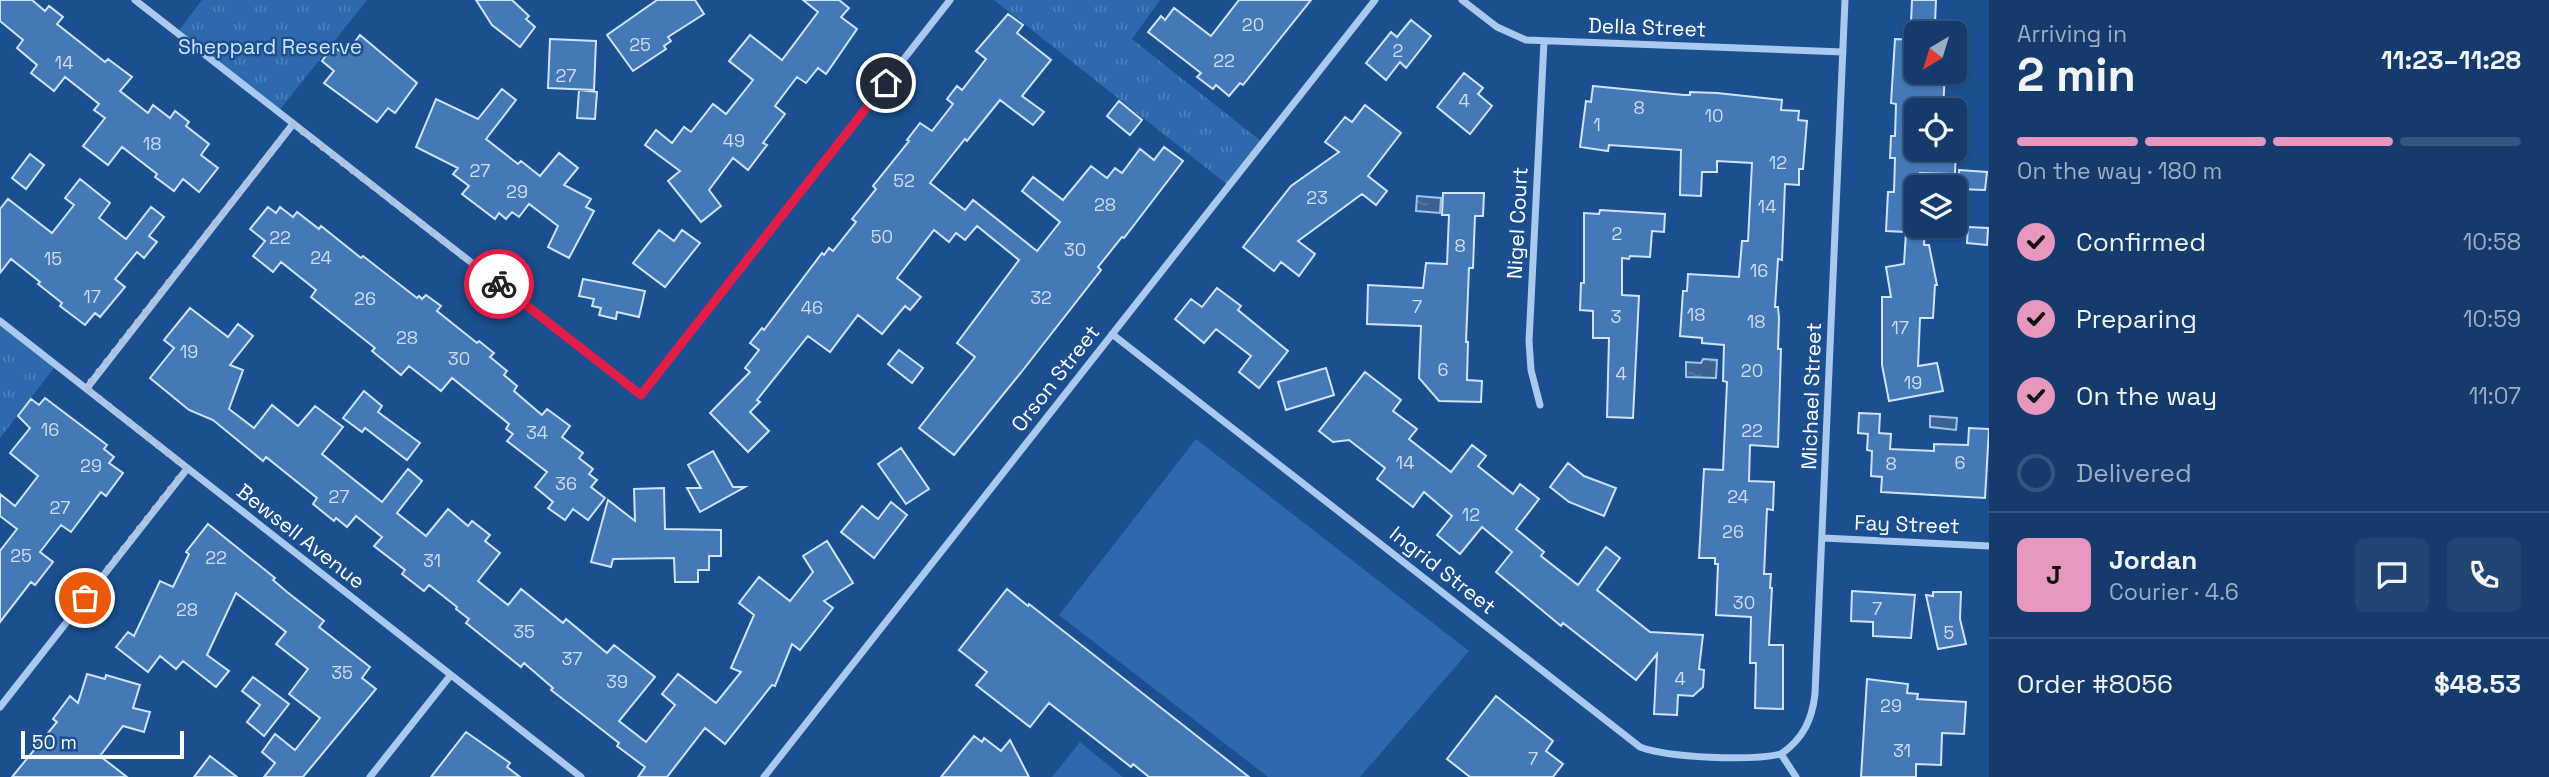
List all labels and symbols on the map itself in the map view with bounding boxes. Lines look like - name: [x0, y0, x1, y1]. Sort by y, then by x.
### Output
- street label: Della Street: [1587, 11, 1707, 43]
- house number: 20: [1242, 13, 1264, 36]
- north arrow: [1904, 21, 1967, 84]
- park label: Sheppard Reserve: [178, 33, 362, 60]
- house number: 25: [629, 33, 651, 56]
- house number: 2: [1393, 39, 1403, 62]
- house number: 22: [1213, 49, 1235, 72]
- house number: 14: [55, 51, 73, 74]
- pin: [856, 53, 916, 113]
- house number: 27: [556, 64, 576, 87]
- house number: 4: [1458, 89, 1470, 112]
- house number: 8: [1633, 96, 1645, 119]
- house number: 10: [1704, 104, 1724, 127]
- house number: 1: [1593, 113, 1601, 136]
- house number: 49: [723, 129, 745, 152]
- house number: 18: [143, 132, 161, 155]
- house number: 12: [1769, 151, 1787, 174]
- house number: 27: [470, 159, 490, 182]
- street label: Nigel Court: [1501, 166, 1533, 280]
- house number: 52: [893, 169, 915, 192]
- house number: 29: [506, 180, 528, 203]
- house number: 23: [1306, 186, 1328, 209]
- house number: 28: [1094, 193, 1116, 216]
- house number: 14: [1758, 195, 1776, 218]
- house number: 2: [1612, 222, 1622, 245]
- house number: 50: [871, 225, 893, 248]
- house number: 22: [269, 226, 291, 249]
- house number: 8: [1454, 234, 1466, 257]
- house number: 30: [1064, 238, 1086, 261]
- house number: 24: [310, 246, 332, 269]
- house number: 15: [44, 247, 62, 270]
- courier: [464, 249, 534, 319]
- house number: 16: [1750, 259, 1768, 282]
- house number: 17: [83, 285, 101, 308]
- house number: 32: [1030, 286, 1052, 309]
- house number: 26: [354, 287, 376, 310]
- house number: 7: [1412, 295, 1422, 318]
- house number: 46: [801, 296, 823, 319]
- house number: 18: [1687, 303, 1705, 326]
- house number: 3: [1611, 305, 1621, 328]
- house number: 18: [1747, 310, 1765, 333]
- house number: 17: [1891, 316, 1909, 339]
- street label: Orson Street: [1005, 319, 1105, 437]
- street label: Michael Street: [1795, 322, 1827, 470]
- house number: 28: [396, 326, 418, 349]
- house number: 19: [180, 340, 198, 363]
- house number: 30: [448, 347, 470, 370]
- house number: 6: [1437, 358, 1449, 381]
- house number: 20: [1741, 359, 1763, 382]
- house number: 4: [1615, 362, 1627, 385]
- house number: 19: [1904, 371, 1922, 394]
- house number: 16: [41, 418, 59, 441]
- house number: 22: [1741, 419, 1763, 442]
- house number: 34: [526, 421, 548, 444]
- house number: 14: [1396, 451, 1414, 474]
- house number: 6: [1954, 451, 1966, 474]
- house number: 8: [1885, 452, 1897, 475]
- house number: 29: [80, 454, 102, 477]
- house number: 36: [555, 472, 577, 495]
- street label: Bewsell Avenue: [231, 477, 371, 595]
- house number: 27: [329, 485, 349, 508]
- house number: 24: [1727, 485, 1749, 508]
- house number: 27: [50, 496, 70, 519]
- house number: 12: [1462, 503, 1480, 526]
- street label: Fay Street: [1854, 509, 1960, 539]
- street label: Ingrid Street: [1384, 520, 1502, 620]
- house number: 26: [1722, 520, 1744, 543]
- house number: 25: [10, 544, 32, 567]
- house number: 22: [205, 546, 227, 569]
- house number: 31: [423, 549, 441, 572]
- pin: [55, 568, 115, 628]
- house number: 30: [1733, 591, 1755, 614]
- house number: 7: [1872, 597, 1882, 620]
- house number: 28: [176, 598, 198, 621]
- house number: 35: [513, 620, 535, 643]
- house number: 5: [1944, 621, 1954, 644]
- house number: 37: [561, 647, 583, 670]
- house number: 35: [331, 661, 353, 684]
- house number: 4: [1674, 667, 1686, 690]
- house number: 39: [606, 670, 628, 693]
- house number: 29: [1880, 694, 1902, 717]
- scale bar: [21, 728, 184, 760]
- house number: 31: [1893, 739, 1911, 762]
- house number: 7: [1528, 747, 1538, 770]

